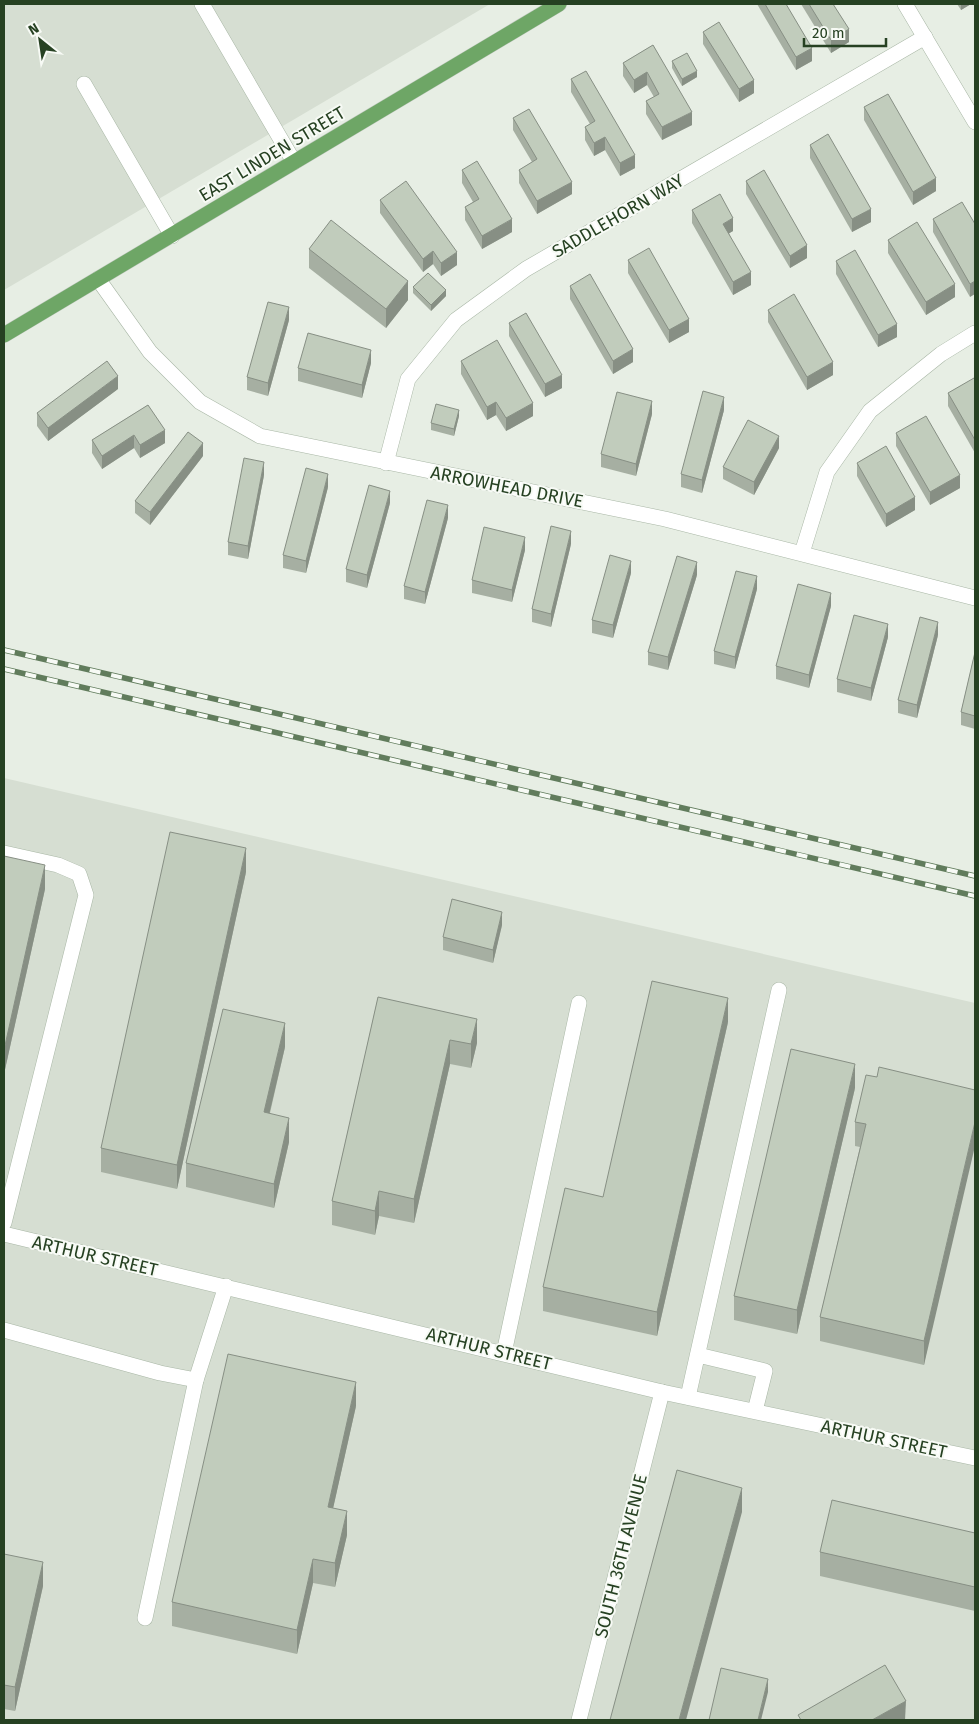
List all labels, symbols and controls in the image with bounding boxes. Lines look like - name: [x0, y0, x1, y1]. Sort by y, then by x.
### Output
- north arrow: [15, 15, 65, 65]
- scale bar: [804, 15, 886, 47]
- text: N: [25, 19, 42, 39]
- text: 20 m: [812, 24, 845, 42]
- street label: EAST LINDEN STREET: [195, 101, 350, 206]
- street label: SADDLEHORN WAY: [548, 169, 688, 263]
- street label: ARROWHEAD DRIVE: [429, 461, 585, 513]
- street label: ARTHUR STREET: [30, 1231, 161, 1281]
- street label: ARTHUR STREET: [424, 1323, 554, 1375]
- street label: ARTHUR STREET: [819, 1415, 950, 1463]
- street label: SOUTH 36TH AVENUE: [590, 1472, 652, 1640]

